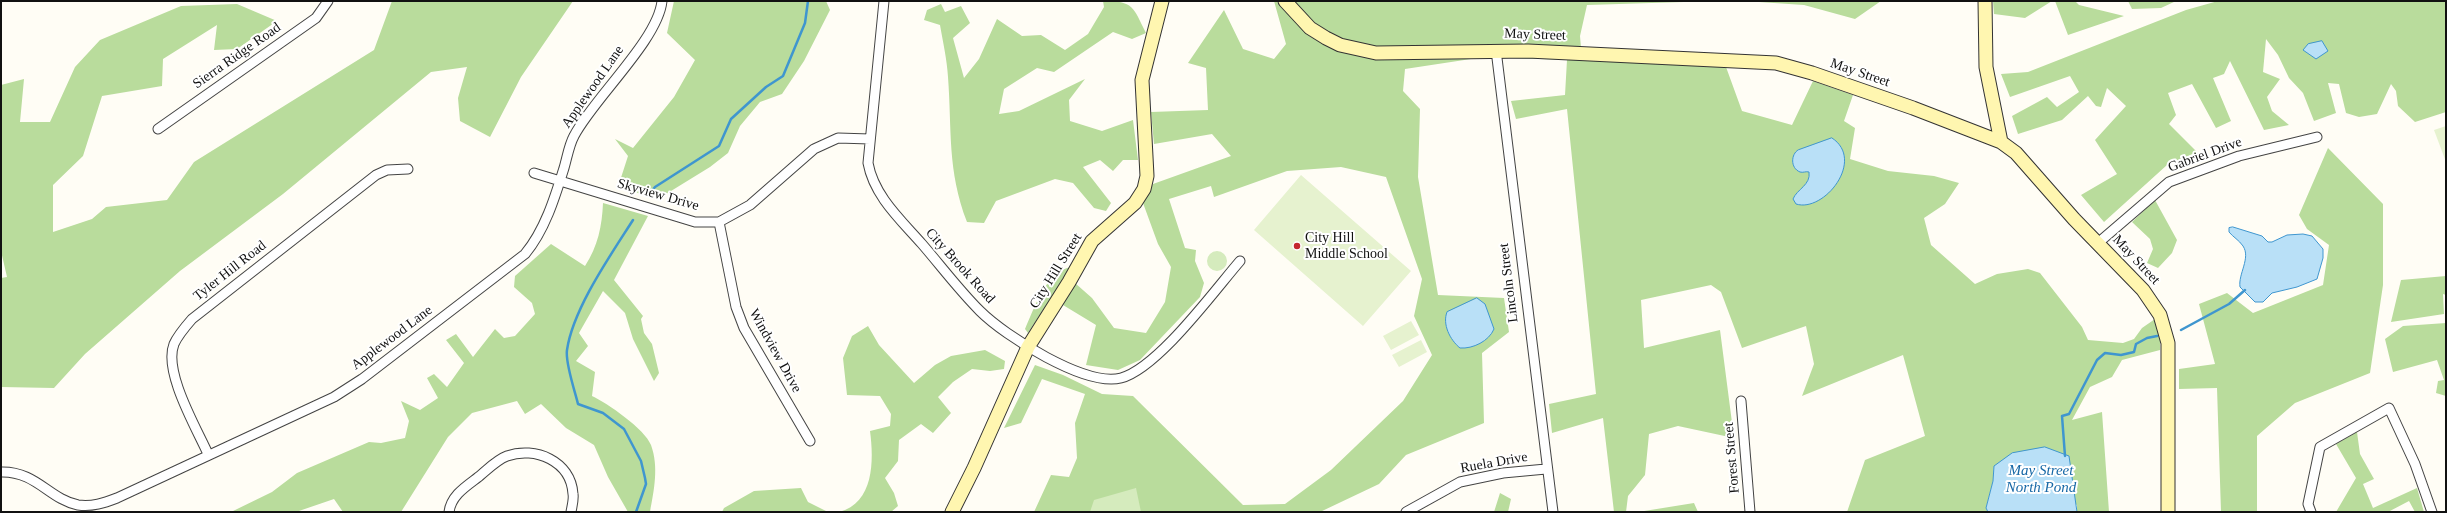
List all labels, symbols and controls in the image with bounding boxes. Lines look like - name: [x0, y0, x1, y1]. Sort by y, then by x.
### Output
- street label: Sierra Ridge Road: [190, 19, 284, 93]
- street label: May Street: [1504, 26, 1566, 44]
- street label: Applewood Lane: [558, 43, 628, 131]
- street label: May Street: [1828, 55, 1892, 91]
- street label: Gabriel Drive: [2166, 134, 2244, 176]
- street label: Skyview Drive: [615, 175, 701, 215]
- street label: City Brook Road: [922, 225, 998, 307]
- street label: City Hill Street: [1026, 230, 1086, 312]
- place label: City Hill Middle School: [1305, 230, 1388, 262]
- street label: May Street: [2109, 232, 2163, 288]
- street label: Tyler Hill Road: [190, 237, 270, 305]
- marker: City Hill Middle School: [1292, 241, 1302, 251]
- street label: Lincoln Street: [1496, 242, 1522, 324]
- street label: Applewood Lane: [348, 302, 436, 374]
- street label: Windview Drive: [745, 306, 805, 396]
- street label: Forest Street: [1721, 422, 1743, 494]
- street label: Ruela Drive: [1459, 449, 1529, 477]
- water label: May Street North Pond: [2006, 462, 2076, 497]

